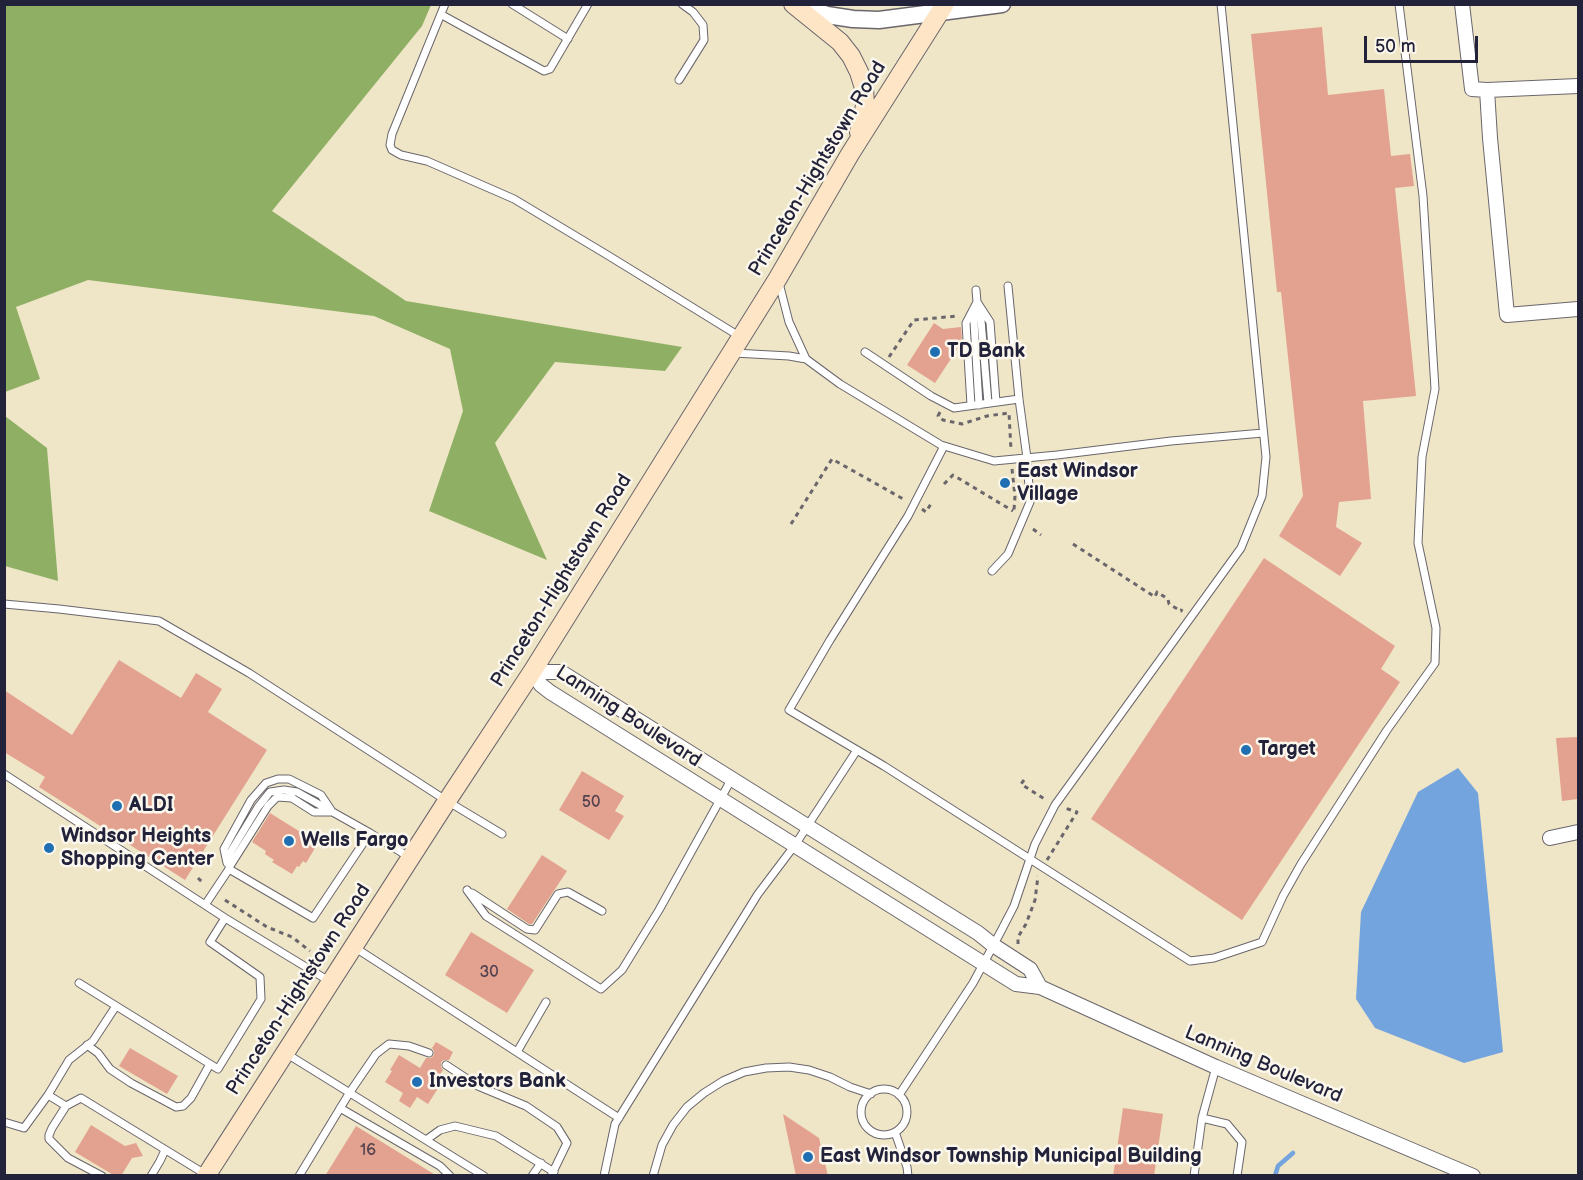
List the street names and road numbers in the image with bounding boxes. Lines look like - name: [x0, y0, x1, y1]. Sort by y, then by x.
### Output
- street label: Princeton-Hightstown Road: [744, 57, 892, 281]
- street label: Princeton-Hightstown Road: [486, 470, 638, 692]
- street label: Lanning Boulevard: [551, 661, 705, 773]
- street label: Princeton-Hightstown Road: [222, 880, 376, 1100]
- street label: Lanning Boulevard: [1181, 1021, 1345, 1109]

